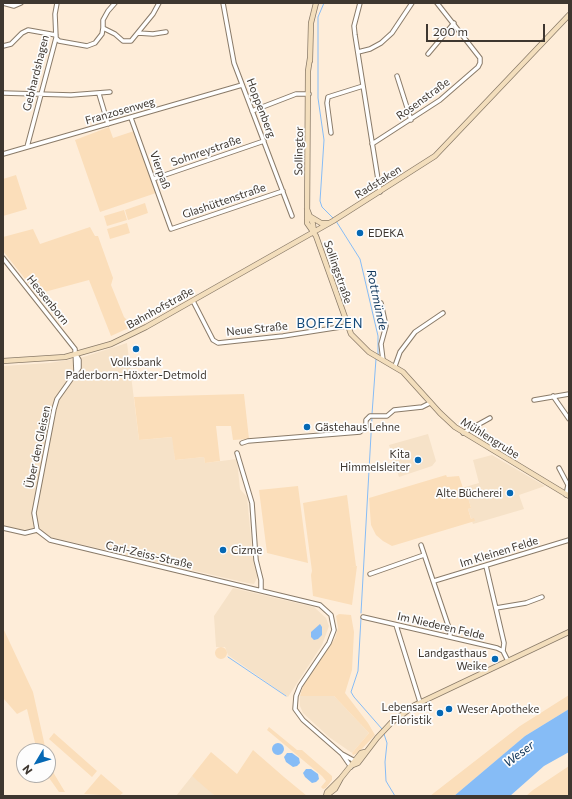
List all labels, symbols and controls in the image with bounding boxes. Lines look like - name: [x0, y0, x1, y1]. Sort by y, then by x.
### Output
- scale bar: [428, 16, 547, 42]
- text: 200 m: [433, 24, 468, 38]
- street label: Gebhardshagen: [20, 34, 52, 112]
- street label: Rosenstraße: [394, 75, 452, 123]
- street label: Hoppenberg: [244, 76, 278, 140]
- street label: Franzosenweg: [84, 95, 156, 127]
- street label: Sollingtor: [292, 126, 306, 176]
- street label: Sohnreystraße: [169, 133, 243, 169]
- street label: Vierpaß: [147, 149, 173, 191]
- street label: Radstaken: [352, 162, 404, 202]
- street label: Glashüttenstraße: [181, 181, 267, 221]
- place label: EDEKA: [368, 226, 404, 240]
- marker: EDEKA: [355, 228, 365, 238]
- street label: Sollingstraße: [321, 239, 355, 305]
- water label: Rottmünde: [364, 268, 390, 332]
- street label: Hessenborn: [24, 273, 72, 327]
- street label: Bahnhofstraße: [124, 284, 196, 332]
- district label: BOFFZEN: [296, 316, 364, 332]
- street label: Neue Straße: [226, 319, 288, 339]
- marker: Volksbank Paderborn-Höxter-Detmold: [131, 344, 141, 354]
- place label: Volksbank Paderborn-Höxter-Detmold: [66, 355, 206, 381]
- street label: Über den Gleisen: [23, 405, 53, 489]
- street label: Mühlengrube: [458, 415, 522, 461]
- place label: Gästehaus Lehne: [315, 420, 400, 434]
- marker: Gästehaus Lehne: [302, 422, 312, 432]
- place label: Kita Himmelsleiter: [340, 447, 410, 473]
- marker: Kita Himmelsleiter: [413, 455, 423, 465]
- place label: Alte Bücherei: [436, 486, 502, 500]
- marker: Alte Bücherei: [505, 488, 515, 498]
- street label: Im Kleinen Felde: [458, 534, 540, 570]
- street label: Carl-Zeiss-Straße: [104, 539, 194, 571]
- place label: Cizme: [231, 543, 262, 557]
- marker: Cizme: [218, 545, 228, 555]
- street label: Im Niederen Felde: [396, 610, 486, 642]
- place label: Landgasthaus Weike: [418, 646, 487, 672]
- marker: Landgasthaus Weike: [490, 654, 500, 664]
- place label: Lebensart Floristik: [382, 700, 432, 726]
- place label: Weser Apotheke: [457, 702, 539, 716]
- marker: Weser Apotheke: [444, 704, 454, 714]
- marker: Lebensart Floristik: [435, 708, 445, 718]
- water label: Weser: [501, 738, 537, 770]
- north arrow: [16, 743, 56, 783]
- text: N: [19, 763, 35, 777]

